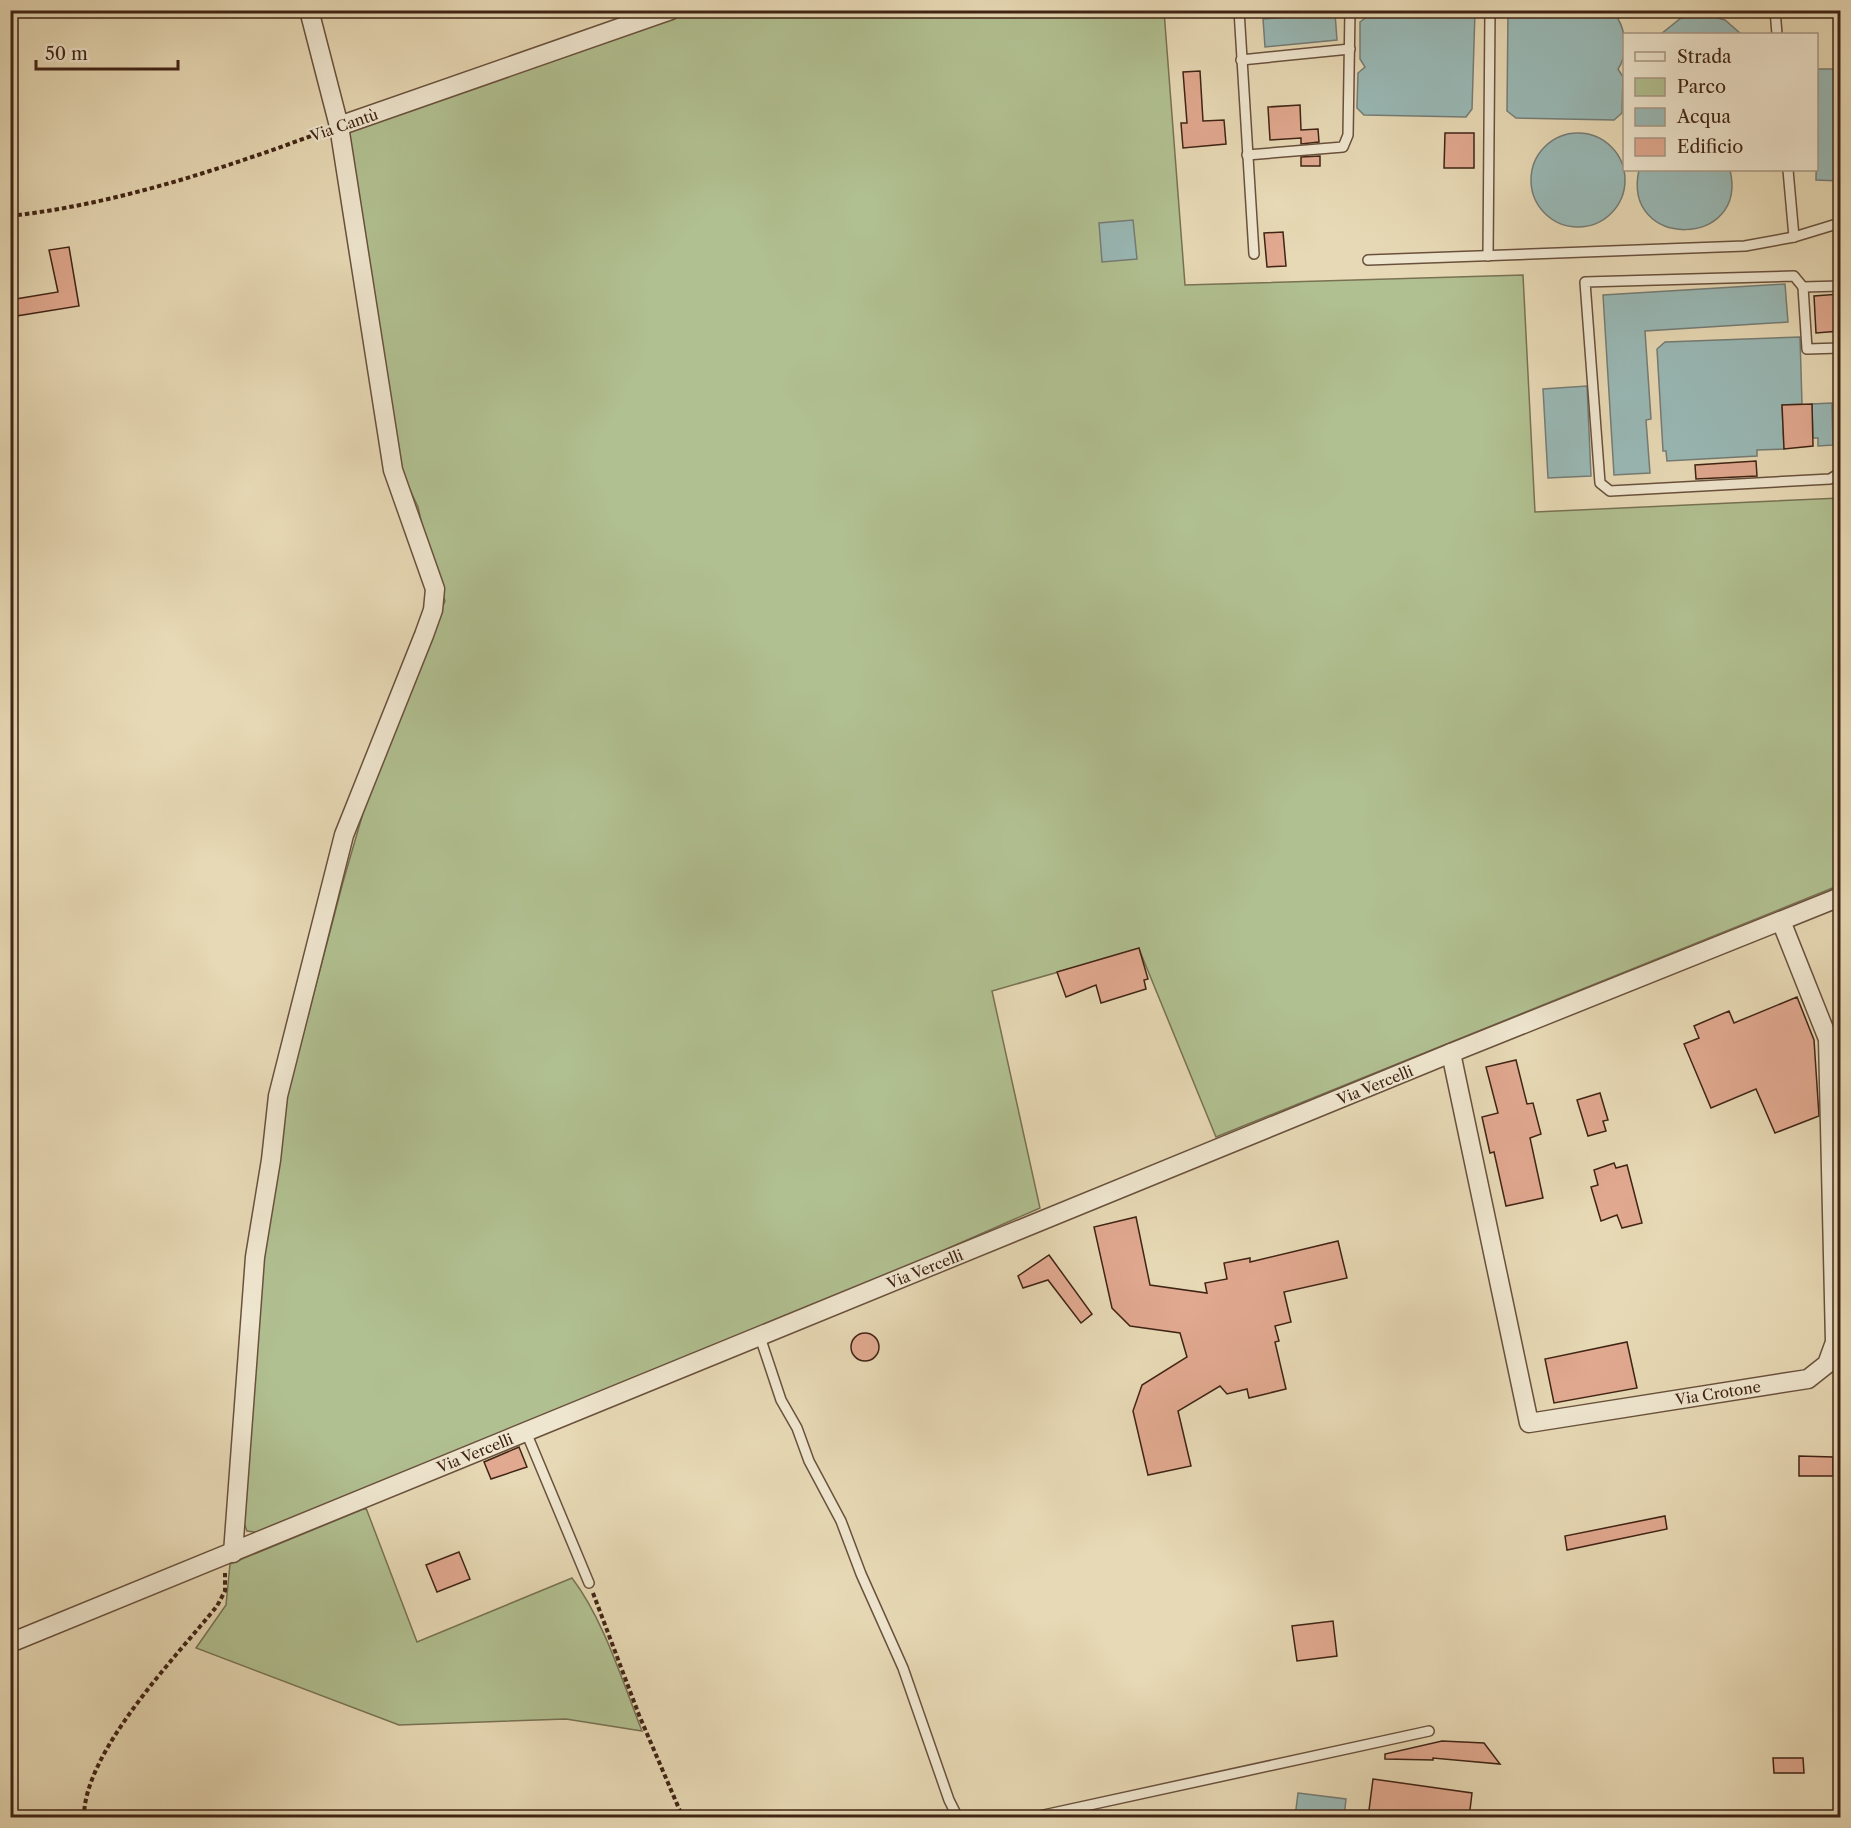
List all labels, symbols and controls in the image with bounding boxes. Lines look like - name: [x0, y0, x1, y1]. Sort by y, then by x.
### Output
- scale bar: [36, 33, 178, 71]
- legend: [1623, 33, 1818, 171]
- text: 50 m: [45, 43, 88, 65]
- text: Strada: [1677, 46, 1732, 68]
- text: Parco: [1677, 76, 1726, 98]
- street label: Via Cantù: [307, 105, 380, 146]
- text: Acqua: [1676, 106, 1731, 128]
- text: Edificio: [1677, 136, 1743, 158]
- street label: Via Vercelli: [1333, 1061, 1416, 1109]
- street label: Via Vercelli: [883, 1245, 966, 1293]
- street label: Via Crotone: [1673, 1377, 1762, 1409]
- street label: Via Vercelli: [433, 1429, 516, 1477]

